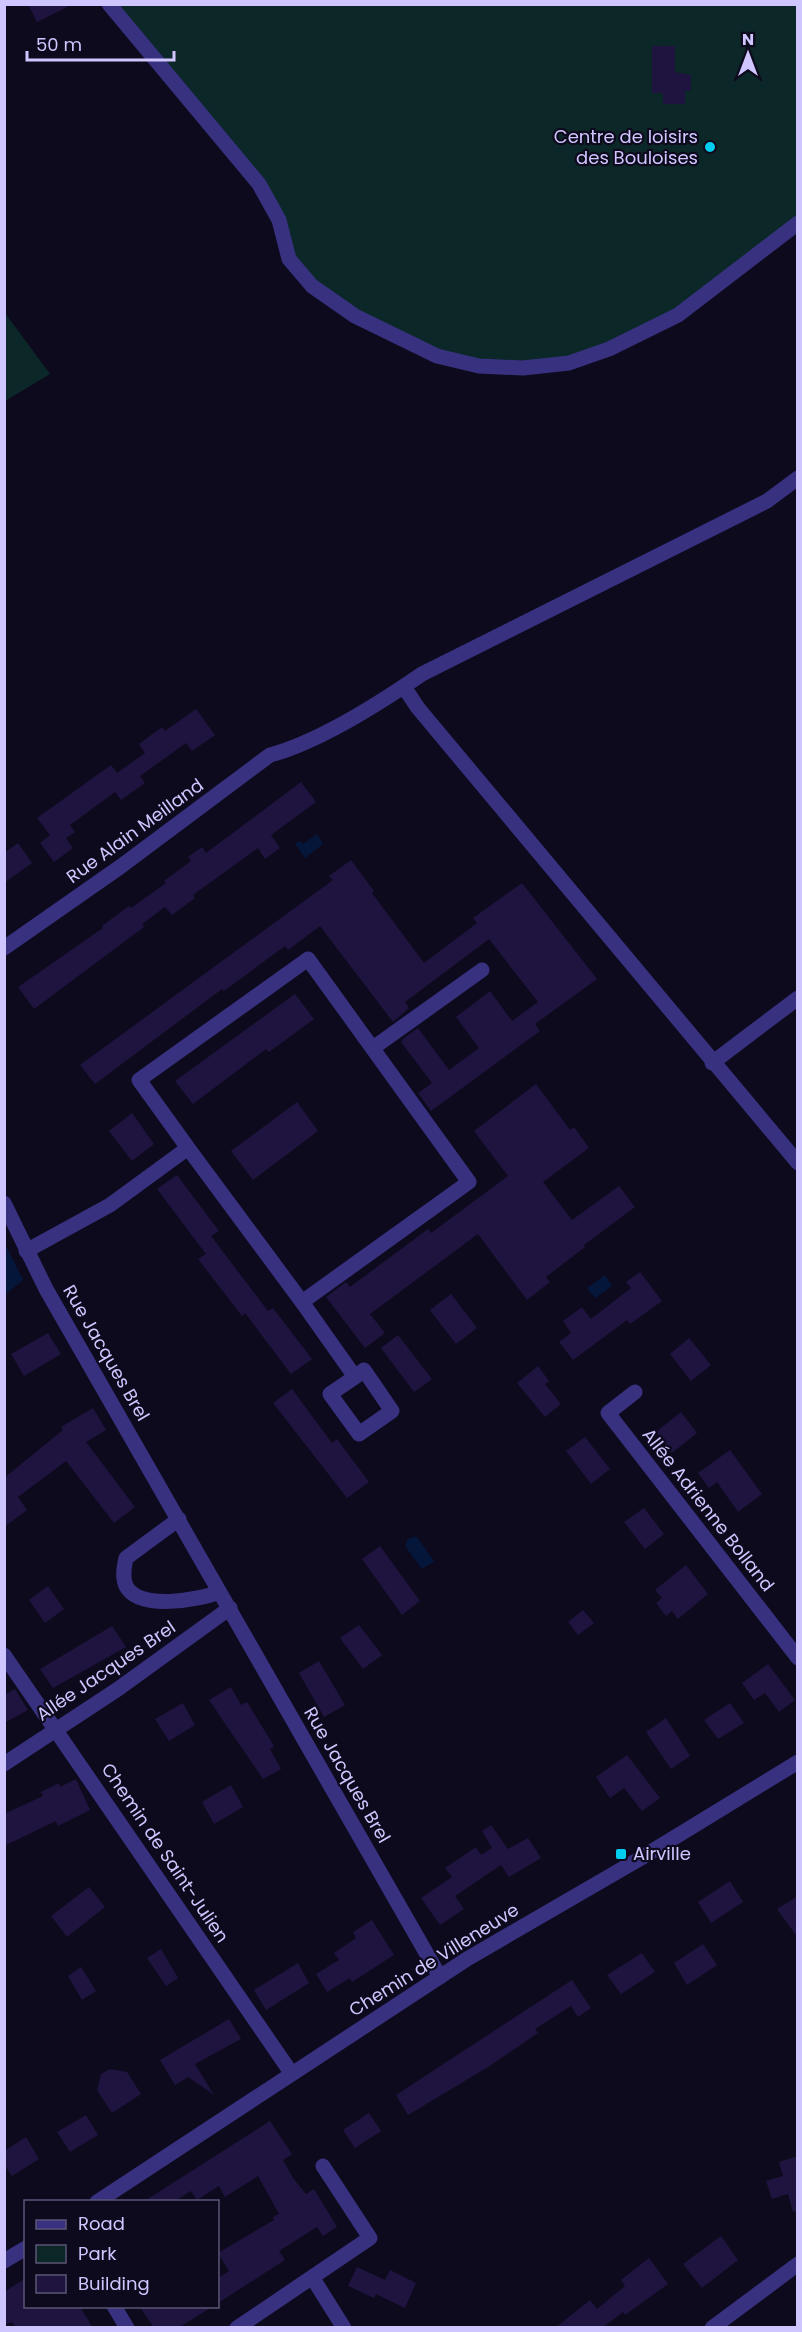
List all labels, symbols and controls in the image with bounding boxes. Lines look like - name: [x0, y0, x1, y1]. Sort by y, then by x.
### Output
- scale bar: [27, 24, 174, 62]
- north arrow: [718, 24, 778, 84]
- text: N: [742, 28, 754, 51]
- text: 50 m: [36, 32, 82, 57]
- place label: Centre de loisirs des Bouloises: [554, 124, 698, 170]
- marker: Centre de loisirs des Bouloises: [703, 140, 717, 154]
- street label: Rue Alain Meilland: [61, 772, 208, 889]
- street label: Rue Jacques Brel: [57, 1280, 156, 1425]
- street label: Allée Adrienne Bolland: [637, 1423, 780, 1597]
- street label: Allée Jacques Brel: [31, 1615, 180, 1727]
- street label: Rue Jacques Brel: [298, 1702, 397, 1847]
- street label: Chemin de Saint-Julien: [96, 1758, 235, 1947]
- place label: Airville: [633, 1841, 691, 1866]
- marker: Airville: [614, 1847, 628, 1861]
- street label: Chemin de Villeneuve: [344, 1897, 524, 2022]
- legend: [24, 2200, 219, 2308]
- text: Road: [78, 2211, 125, 2236]
- text: Park: [78, 2241, 117, 2266]
- text: Building: [78, 2271, 150, 2296]

